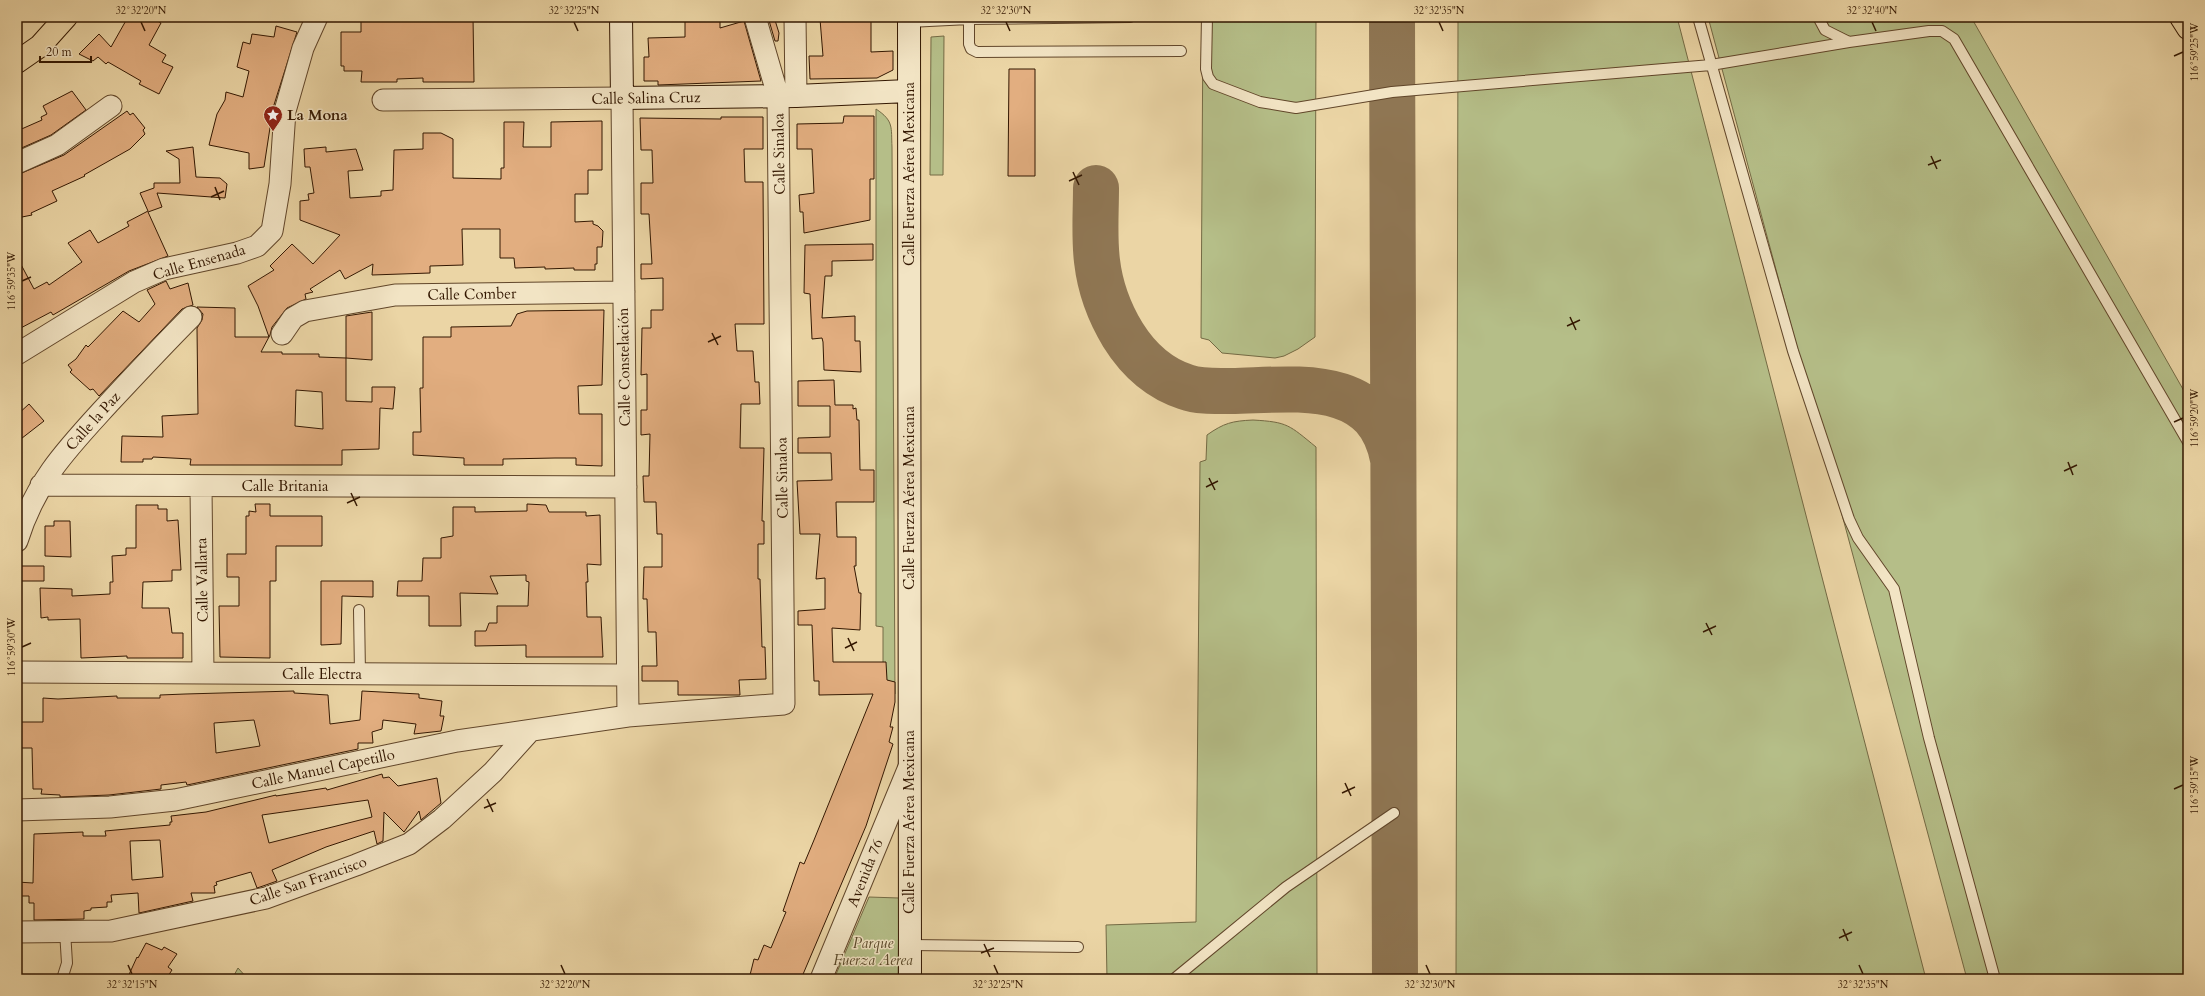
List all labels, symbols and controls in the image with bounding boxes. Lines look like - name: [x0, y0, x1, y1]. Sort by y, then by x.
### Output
- text: 32°32'20"N: [116, 4, 167, 18]
- text: 32°32'25"N: [549, 4, 600, 18]
- text: 32°32'30"N: [981, 4, 1032, 18]
- text: 32°32'35"N: [1414, 4, 1465, 18]
- text: 32°32'40"N: [1847, 4, 1898, 18]
- text: 116°59'25"W: [2188, 22, 2202, 81]
- scale bar: [40, 38, 91, 64]
- text: 20 m: [46, 44, 73, 60]
- street label: Calle Fuerza Aérea Mexicana: [899, 82, 919, 266]
- street label: Calle Salina Cruz: [591, 87, 701, 109]
- place icon: La Mona: [262, 104, 284, 132]
- place label: La Mona: [287, 105, 348, 125]
- street label: Calle Sinaloa: [768, 113, 790, 195]
- street label: Calle Ensenada: [150, 239, 248, 285]
- text: 116°59'35"W: [5, 251, 19, 310]
- street label: Calle Comber: [427, 283, 517, 305]
- street label: Calle Constelación: [613, 307, 635, 427]
- street label: Calle la Paz: [61, 387, 125, 455]
- text: 116°59'20"W: [2188, 388, 2202, 447]
- street label: Calle Fuerza Aérea Mexicana: [899, 406, 919, 590]
- street label: Calle Sinaloa: [771, 437, 793, 519]
- street label: Calle Britania: [242, 476, 329, 496]
- street label: Calle Vallarta: [191, 537, 213, 623]
- text: 116°59'30"W: [5, 617, 19, 676]
- street label: Calle Electra: [282, 664, 362, 684]
- street label: Calle Fuerza Aérea Mexicana: [899, 730, 919, 914]
- street label: Calle Manuel Capetillo: [250, 744, 396, 794]
- text: 116°59'15"W: [2188, 755, 2202, 814]
- street label: Avenida 76: [842, 836, 888, 910]
- street label: Calle San Francisco: [247, 852, 369, 910]
- park label: Parque Fuerza Aerea: [833, 933, 913, 970]
- text: 32°32'15"N: [107, 978, 158, 992]
- text: 32°32'20"N: [540, 978, 591, 992]
- text: 32°32'25"N: [973, 978, 1024, 992]
- text: 32°32'30"N: [1405, 978, 1456, 992]
- text: 32°32'35"N: [1838, 978, 1889, 992]

